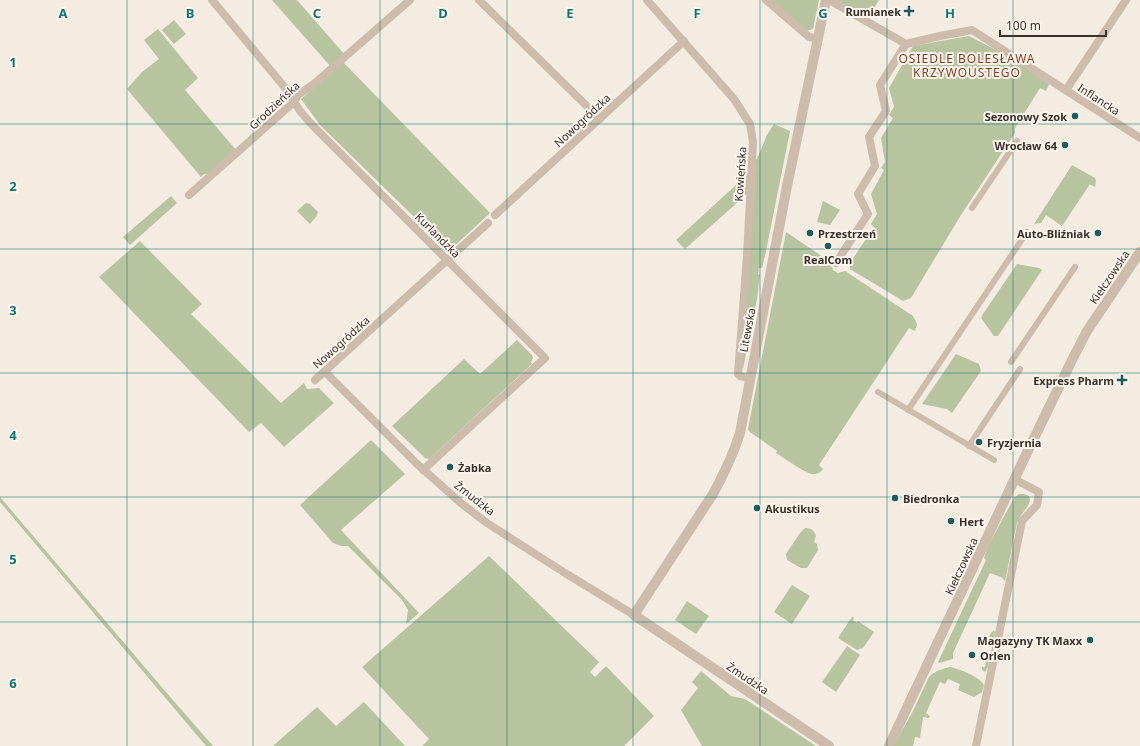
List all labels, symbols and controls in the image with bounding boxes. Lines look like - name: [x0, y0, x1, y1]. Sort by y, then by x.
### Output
- text: A: [59, 4, 68, 22]
- text: B: [186, 4, 194, 22]
- text: C: [313, 4, 321, 22]
- text: D: [438, 4, 448, 22]
- text: E: [566, 4, 574, 22]
- text: F: [693, 4, 701, 22]
- text: G: [818, 4, 828, 22]
- place label: Rumianek: [845, 4, 901, 19]
- text: H: [945, 4, 955, 22]
- marker: Rumianek: [904, 6, 914, 16]
- scale bar: [1000, 12, 1106, 38]
- text: 100 m: [1006, 17, 1041, 34]
- district label: OSIEDLE BOLESŁAWA KRZYWOUSTEGO: [898, 50, 1036, 81]
- text: 1: [9, 53, 17, 71]
- street label: Grodzieńska: [245, 78, 303, 132]
- street label: Inflancka: [1075, 80, 1123, 118]
- street label: Nowogródzka: [551, 90, 613, 150]
- place label: Sezonowy Szok: [985, 109, 1067, 124]
- marker: Sezonowy Szok: [1070, 111, 1080, 121]
- place label: Wrocław 64: [994, 138, 1058, 153]
- marker: Wrocław 64: [1060, 140, 1070, 150]
- street label: Kowieńska: [731, 146, 749, 202]
- text: 2: [9, 177, 17, 195]
- street label: Kurlandzka: [412, 209, 464, 261]
- place label: Przestrzeń: [818, 226, 876, 241]
- place label: Auto-Bliźniak: [1017, 226, 1090, 241]
- marker: Przestrzeń: [805, 228, 815, 238]
- marker: Auto-Bliźniak: [1093, 228, 1103, 238]
- marker: RealCom: [823, 241, 833, 251]
- street label: Kiełczowska: [1086, 247, 1132, 307]
- place label: RealCom: [804, 252, 852, 267]
- text: 3: [9, 301, 17, 319]
- street label: Litewska: [735, 307, 759, 353]
- street label: Nowogródzka: [309, 312, 373, 372]
- place label: Express Pharm: [1033, 373, 1114, 388]
- marker: Express Pharm: [1117, 375, 1127, 385]
- text: 4: [9, 426, 17, 444]
- place label: Fryzjernia: [987, 435, 1041, 450]
- marker: Fryzjernia: [974, 437, 984, 447]
- place label: Żabka: [458, 460, 491, 475]
- marker: Żabka: [445, 462, 455, 472]
- street label: Żmudzka: [452, 478, 498, 518]
- place label: Biedronka: [903, 491, 959, 506]
- marker: Biedronka: [890, 493, 900, 503]
- place label: Akustikus: [765, 501, 820, 516]
- marker: Akustikus: [752, 503, 762, 513]
- place label: Hert: [959, 514, 984, 529]
- marker: Hert: [946, 516, 956, 526]
- street label: Kiełczowska: [941, 535, 981, 597]
- text: 5: [9, 550, 17, 568]
- place label: Magazyny TK Maxx: [977, 633, 1083, 648]
- marker: Magazyny TK Maxx: [1085, 635, 1095, 645]
- place label: Orlen: [980, 648, 1011, 663]
- marker: Orlen: [967, 650, 977, 660]
- street label: Żmudzka: [724, 659, 772, 697]
- text: 6: [9, 674, 17, 692]

